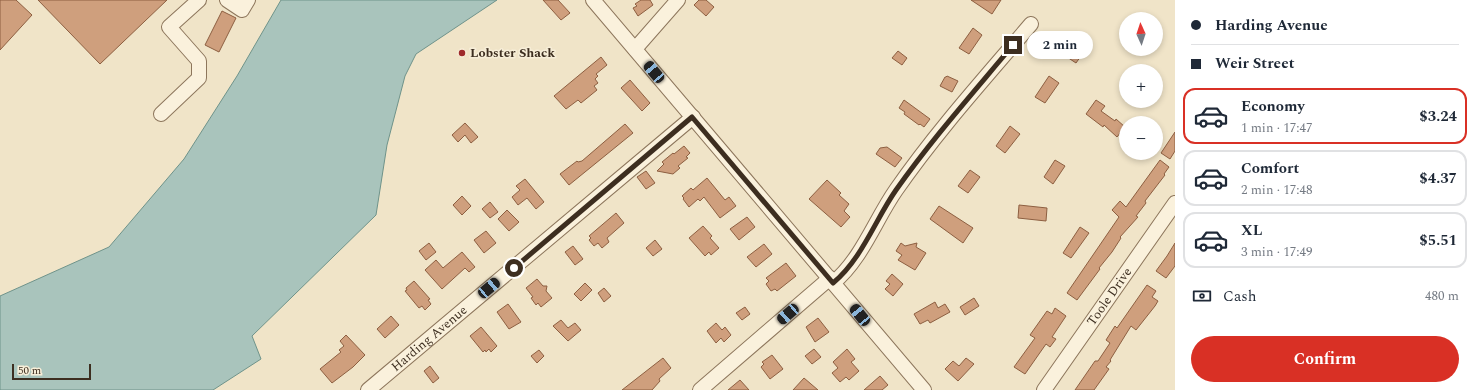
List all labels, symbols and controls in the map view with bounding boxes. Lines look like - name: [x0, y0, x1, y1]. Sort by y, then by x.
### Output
- north arrow: [1119, 12, 1163, 56]
- map controls: [1119, 12, 1163, 160]
- text: Harding Avenue: [1215, 14, 1328, 37]
- callout: 2 min: [1027, 31, 1093, 59]
- text: 2 min: [1043, 35, 1077, 55]
- route end: [1004, 36, 1022, 54]
- place label: Lobster Shack: [470, 43, 555, 63]
- marker: Lobster Shack: [457, 48, 467, 58]
- text: Weir Street: [1215, 52, 1294, 75]
- car: [642, 59, 666, 85]
- button: +: [1119, 64, 1163, 108]
- text: Economy: [1241, 95, 1305, 118]
- icon: car: [1193, 98, 1229, 134]
- text: $3.24: [1419, 105, 1457, 128]
- button: −: [1119, 116, 1163, 160]
- text: 1 min · 17:47: [1241, 118, 1313, 138]
- text: Comfort: [1241, 157, 1299, 180]
- icon: car: [1193, 160, 1229, 196]
- text: $4.37: [1419, 167, 1457, 190]
- text: 2 min · 17:48: [1241, 180, 1313, 200]
- text: XL: [1241, 219, 1262, 242]
- icon: car: [1193, 222, 1229, 258]
- text: $5.51: [1419, 229, 1457, 252]
- text: 3 min · 17:49: [1241, 242, 1313, 262]
- route start: [505, 259, 523, 277]
- street label: Toole Drive: [1082, 263, 1137, 330]
- car: [476, 276, 502, 300]
- icon: cash: [1191, 285, 1213, 307]
- text: Cash: [1223, 285, 1256, 308]
- text: 480 m: [1425, 286, 1459, 306]
- street label: Harding Avenue: [387, 301, 472, 377]
- car: [775, 302, 801, 326]
- car: [848, 302, 872, 328]
- button: Confirm: [1191, 336, 1459, 382]
- scale bar: [12, 362, 91, 381]
- text: 50 m: [18, 362, 41, 379]

